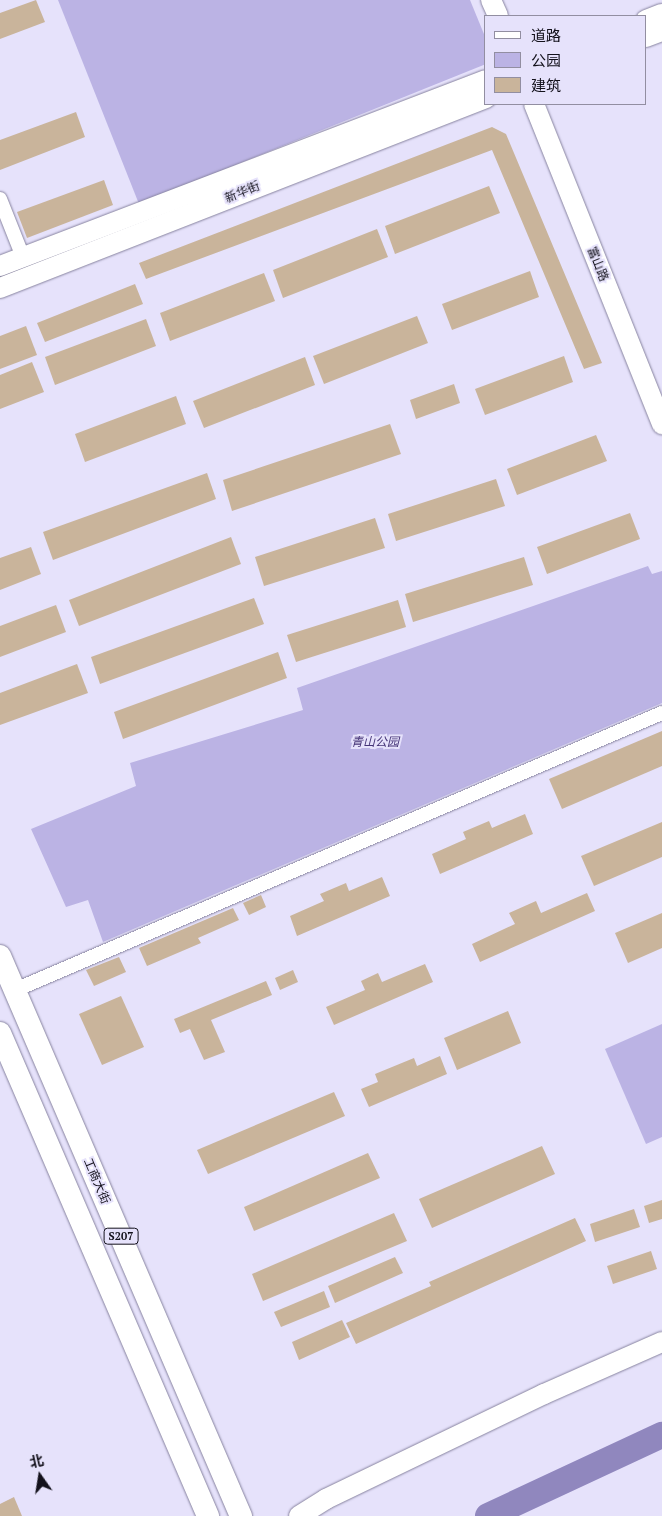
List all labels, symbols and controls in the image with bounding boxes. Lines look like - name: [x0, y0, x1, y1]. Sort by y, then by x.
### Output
- legend: [484, 15, 647, 105]
- text: 道路: [531, 25, 561, 45]
- text: 公园: [531, 50, 561, 70]
- text: 建筑: [531, 75, 561, 95]
- street label: 新华街: [223, 179, 261, 205]
- street label: 富山路: [585, 245, 611, 283]
- park label: 青山公园: [351, 735, 399, 749]
- street label: 工商大街: [81, 1156, 113, 1206]
- road number: S207: [104, 1228, 138, 1244]
- text: 北: [28, 1450, 45, 1472]
- north arrow: [15, 1451, 65, 1501]

